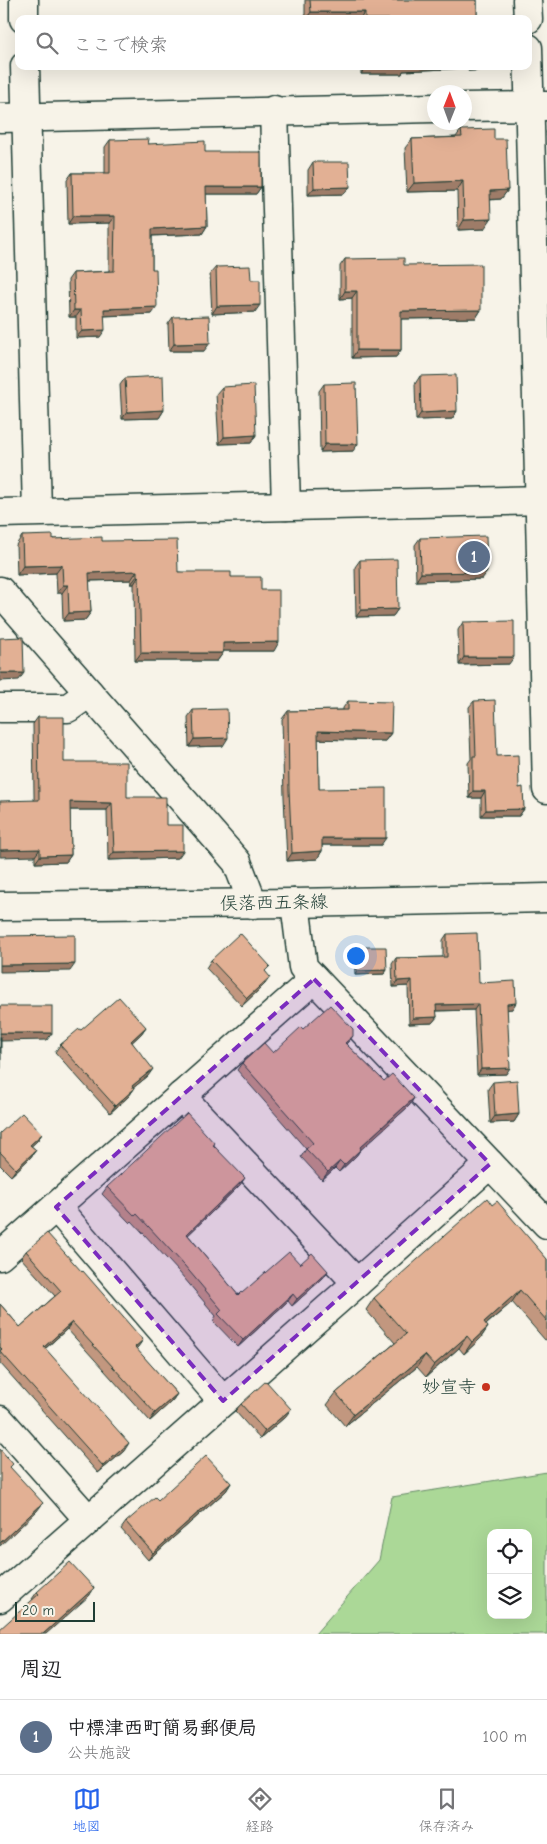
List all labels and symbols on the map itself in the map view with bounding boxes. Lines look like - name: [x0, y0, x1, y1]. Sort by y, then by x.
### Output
- north arrow: [427, 85, 472, 130]
- pin: 1: [458, 538, 490, 576]
- street label: 俣落西五条線: [220, 892, 328, 914]
- your location: [343, 943, 369, 969]
- place label: 妙宣寺: [422, 1377, 476, 1398]
- marker: 妙宣寺: [480, 1381, 492, 1393]
- scale bar: [15, 1599, 95, 1622]

